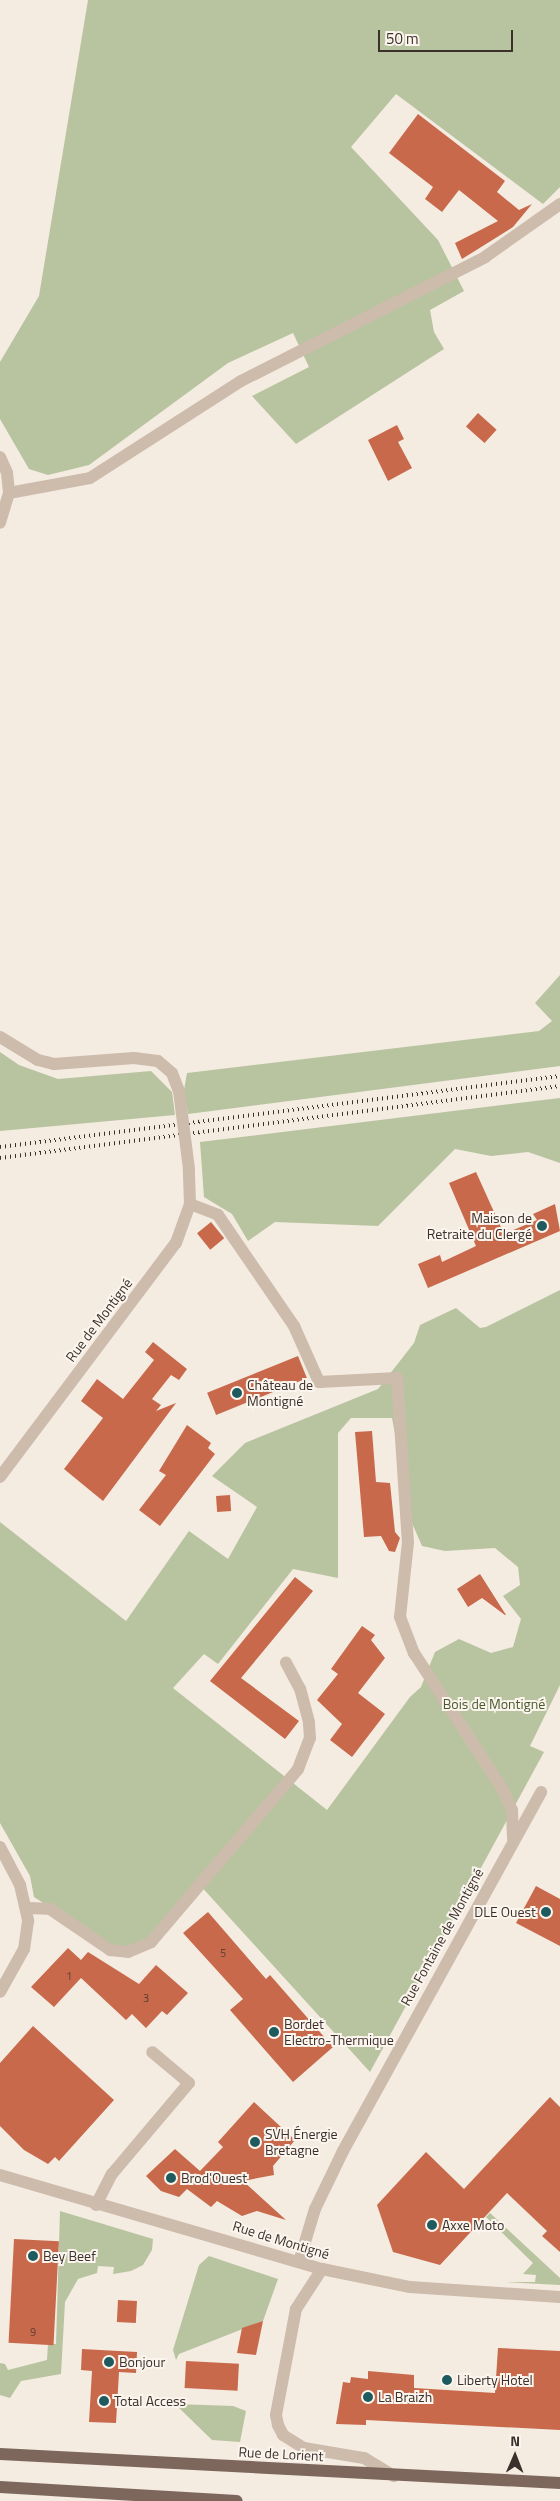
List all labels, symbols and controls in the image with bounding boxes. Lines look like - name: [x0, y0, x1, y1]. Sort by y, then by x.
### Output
- scale bar: [380, 20, 515, 52]
- text: 50 m: [386, 27, 419, 50]
- place label: Maison de Retraite du Clergé: [427, 1210, 532, 1242]
- marker: Maison de Retraite du Clergé: [536, 1220, 548, 1232]
- street label: Rue de Montigné: [62, 1275, 136, 1365]
- place label: Château de Montigné: [247, 1377, 313, 1410]
- marker: Château de Montigné: [231, 1387, 243, 1399]
- park label: Bois de Montigné: [443, 1696, 545, 1712]
- street label: Rue Fontaine de Montigné: [397, 1865, 487, 2009]
- place label: DLE Ouest: [474, 1904, 536, 1920]
- marker: DLE Ouest: [540, 1906, 552, 1918]
- house number: 5: [220, 1946, 226, 1960]
- house number: 1: [66, 1969, 72, 1983]
- house number: 3: [143, 1991, 149, 2005]
- place label: Bordet Electro-Thermique: [284, 2016, 394, 2048]
- marker: Bordet Electro-Thermique: [268, 2026, 280, 2038]
- place label: SVH Énergie Bretagne: [265, 2126, 338, 2158]
- marker: SVH Énergie Bretagne: [249, 2136, 261, 2148]
- place label: Brod'Ouest: [181, 2170, 247, 2186]
- marker: Brod'Ouest: [165, 2172, 177, 2184]
- street label: Rue de Montigné: [231, 2217, 331, 2263]
- place label: Axxe Moto: [442, 2217, 504, 2233]
- marker: Axxe Moto: [426, 2219, 438, 2231]
- place label: Bey Beef: [43, 2248, 96, 2264]
- marker: Bey Beef: [27, 2250, 39, 2262]
- house number: 9: [30, 2325, 36, 2339]
- place label: Bonjour: [119, 2354, 165, 2370]
- marker: Bonjour: [103, 2356, 115, 2368]
- place label: Liberty Hotel: [457, 2372, 533, 2388]
- marker: Liberty Hotel: [441, 2374, 453, 2386]
- place label: La Braizh: [378, 2389, 432, 2405]
- marker: La Braizh: [362, 2391, 374, 2403]
- place label: Total Access: [114, 2393, 186, 2409]
- marker: Total Access: [98, 2395, 110, 2407]
- text: N: [510, 2430, 520, 2451]
- north arrow: [490, 2431, 540, 2481]
- street label: Rue de Lorient: [238, 2443, 324, 2465]

